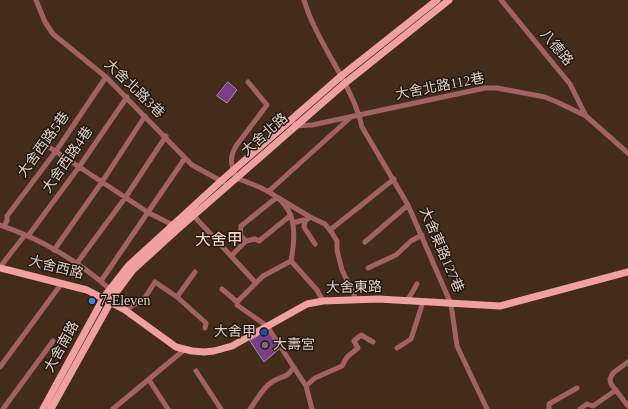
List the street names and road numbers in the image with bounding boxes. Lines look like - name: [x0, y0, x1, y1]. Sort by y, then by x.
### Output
- street label: 八德路: [536, 27, 576, 69]
- street label: 大舍北路3巷: [100, 56, 168, 122]
- street label: 大舍北路112巷: [394, 70, 486, 104]
- street label: 大舍西路5巷: [15, 109, 73, 181]
- street label: 大舍北路: [238, 110, 292, 160]
- street label: 大舍西路4巷: [39, 124, 97, 196]
- street label: 大舍東路127巷: [415, 205, 467, 295]
- street label: 大舍西路: [27, 253, 85, 283]
- street label: 大舍東路: [326, 279, 382, 297]
- street label: 大舍南路: [41, 318, 83, 376]

